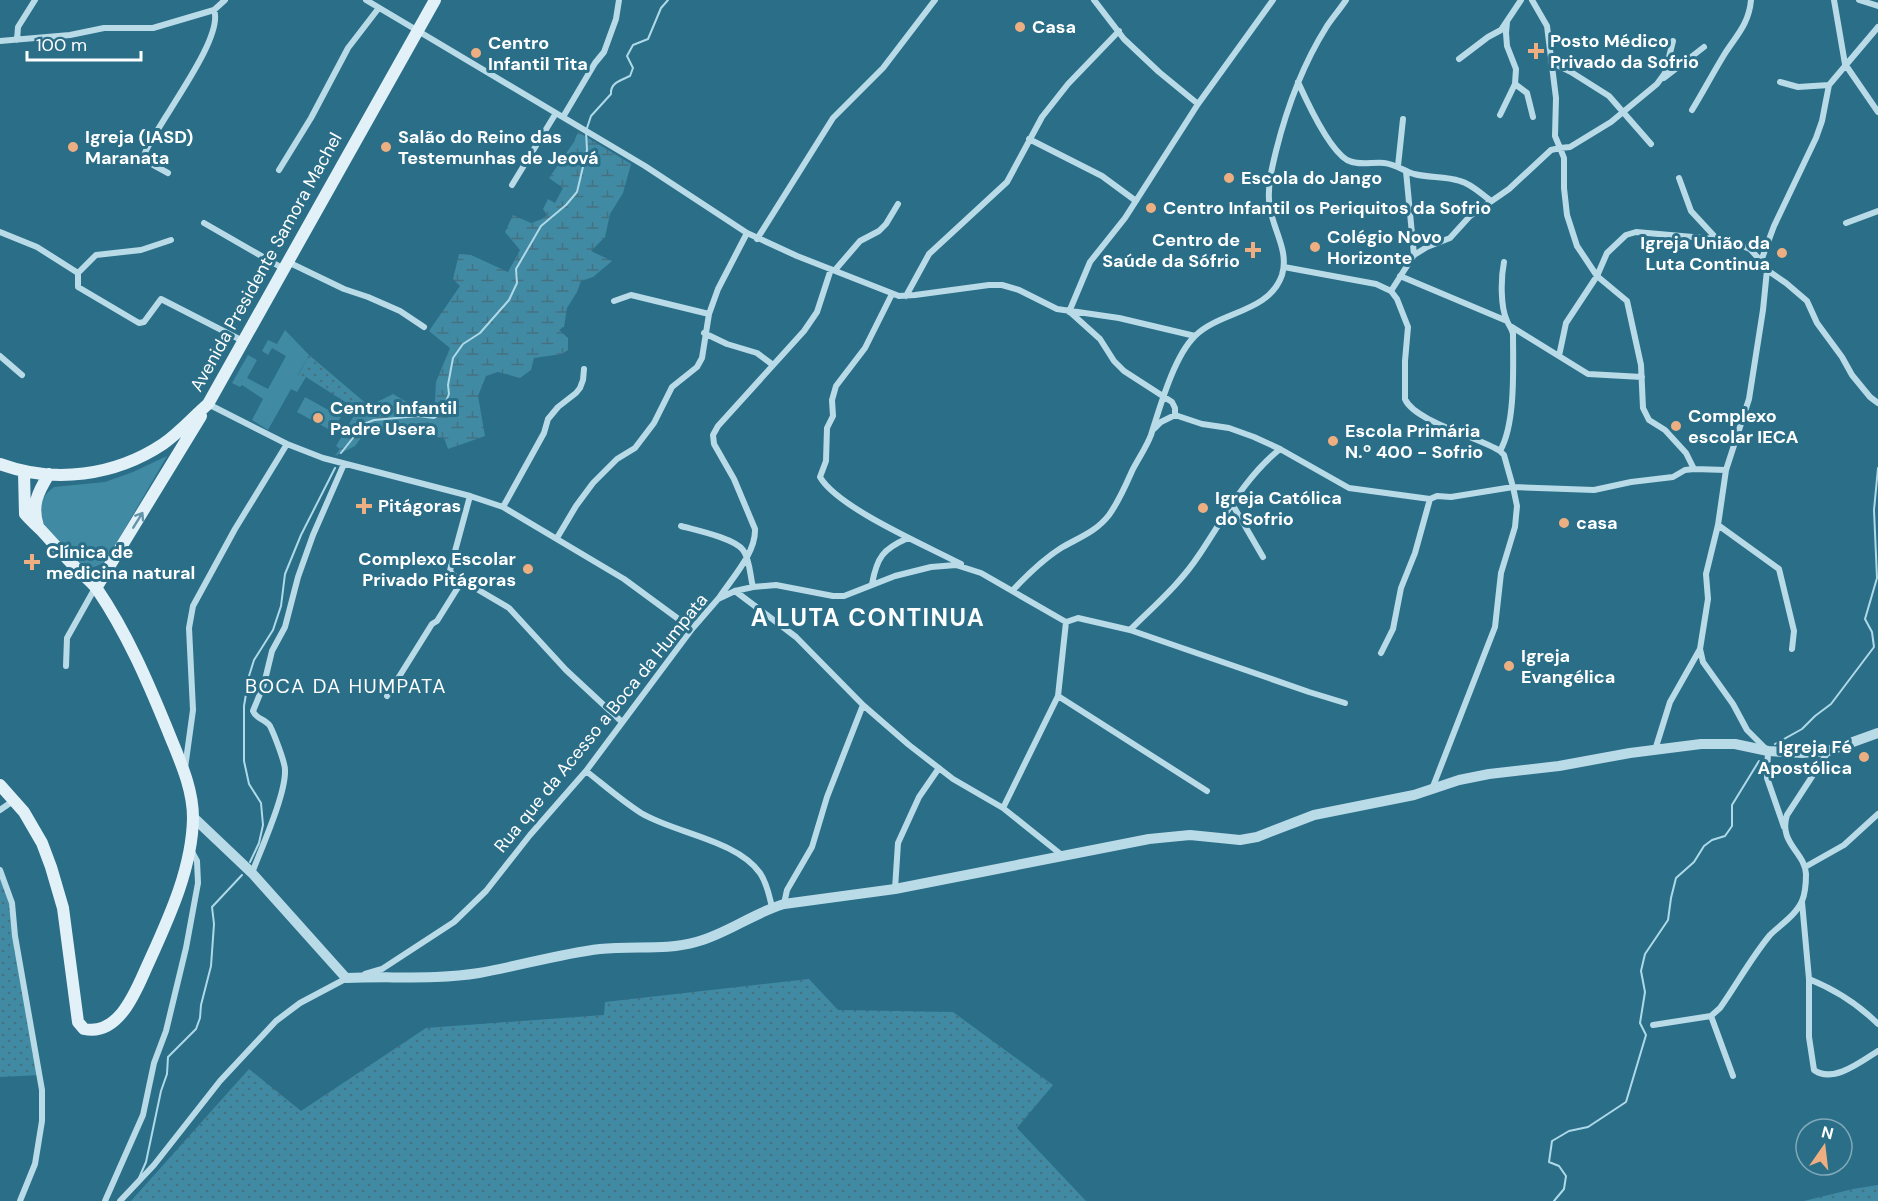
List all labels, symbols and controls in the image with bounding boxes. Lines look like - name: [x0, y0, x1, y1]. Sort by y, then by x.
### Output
- place label: Casa: [1032, 15, 1076, 39]
- marker: Casa: [1013, 20, 1027, 34]
- scale bar: [27, 24, 141, 62]
- place label: Posto Médico Privado da Sofrio: [1550, 29, 1699, 74]
- place label: Centro Infantil Tita: [488, 31, 588, 76]
- text: 100 m: [36, 33, 87, 57]
- marker: Posto Médico Privado da Sofrio: [1527, 42, 1545, 60]
- marker: Centro Infantil Tita: [469, 46, 483, 60]
- place label: Igreja (IASD) Maranata: [85, 125, 193, 170]
- place label: Salão do Reino das Testemunhas de Jeová: [398, 125, 598, 170]
- street label: Avenida Presidente Samora Machel: [185, 128, 347, 396]
- marker: Igreja (IASD) Maranata: [66, 140, 80, 154]
- marker: Salão do Reino das Testemunhas de Jeová: [379, 140, 393, 154]
- place label: Escola do Jango: [1241, 166, 1382, 190]
- marker: Escola do Jango: [1222, 171, 1236, 185]
- place label: Centro Infantil os Periquitos da Sofrio: [1163, 196, 1491, 220]
- marker: Centro Infantil os Periquitos da Sofrio: [1144, 201, 1158, 215]
- place label: Colégio Novo Horizonte: [1327, 225, 1442, 270]
- place label: Centro de Saúde da Sófrio: [1102, 228, 1240, 273]
- place label: Igreja União da Luta Continua: [1640, 231, 1770, 276]
- marker: Colégio Novo Horizonte: [1308, 240, 1322, 254]
- marker: Centro de Saúde da Sófrio: [1244, 241, 1262, 259]
- marker: Igreja União da Luta Continua: [1775, 246, 1789, 260]
- place label: Centro Infantil Padre Usera: [330, 396, 457, 441]
- place label: Complexo escolar IECA: [1688, 404, 1799, 449]
- marker: Centro Infantil Padre Usera: [311, 411, 325, 425]
- place label: Escola Primária N.º 400 - Sofrio: [1345, 419, 1483, 464]
- marker: Complexo escolar IECA: [1669, 419, 1683, 433]
- marker: Escola Primária N.º 400 - Sofrio: [1326, 434, 1340, 448]
- place label: Igreja Católica do Sofrio: [1215, 486, 1342, 531]
- place label: Pitágoras: [378, 494, 461, 518]
- marker: Pitágoras: [355, 497, 373, 515]
- marker: Igreja Católica do Sofrio: [1196, 501, 1210, 515]
- place label: casa: [1576, 511, 1618, 535]
- one-way arrow: [132, 512, 144, 529]
- marker: casa: [1557, 516, 1571, 530]
- place label: Clínica de medicina natural: [46, 540, 195, 585]
- place label: Complexo Escolar Privado Pitágoras: [358, 547, 516, 592]
- marker: Clínica de medicina natural: [23, 553, 41, 571]
- marker: Complexo Escolar Privado Pitágoras: [521, 562, 535, 576]
- street label: Rua que da Acesso a Boca da Humpata: [489, 589, 713, 857]
- district label: A LUTA CONTINUA: [751, 602, 985, 633]
- place label: Igreja Evangélica: [1521, 644, 1615, 689]
- marker: Igreja Evangélica: [1502, 659, 1516, 673]
- district label: BOCA DA HUMPATA: [245, 673, 447, 699]
- place label: Igreja Fé Apostólica: [1757, 735, 1852, 780]
- marker: Igreja Fé Apostólica: [1857, 750, 1871, 764]
- north arrow: [1794, 1117, 1854, 1177]
- text: N: [1819, 1121, 1836, 1145]

